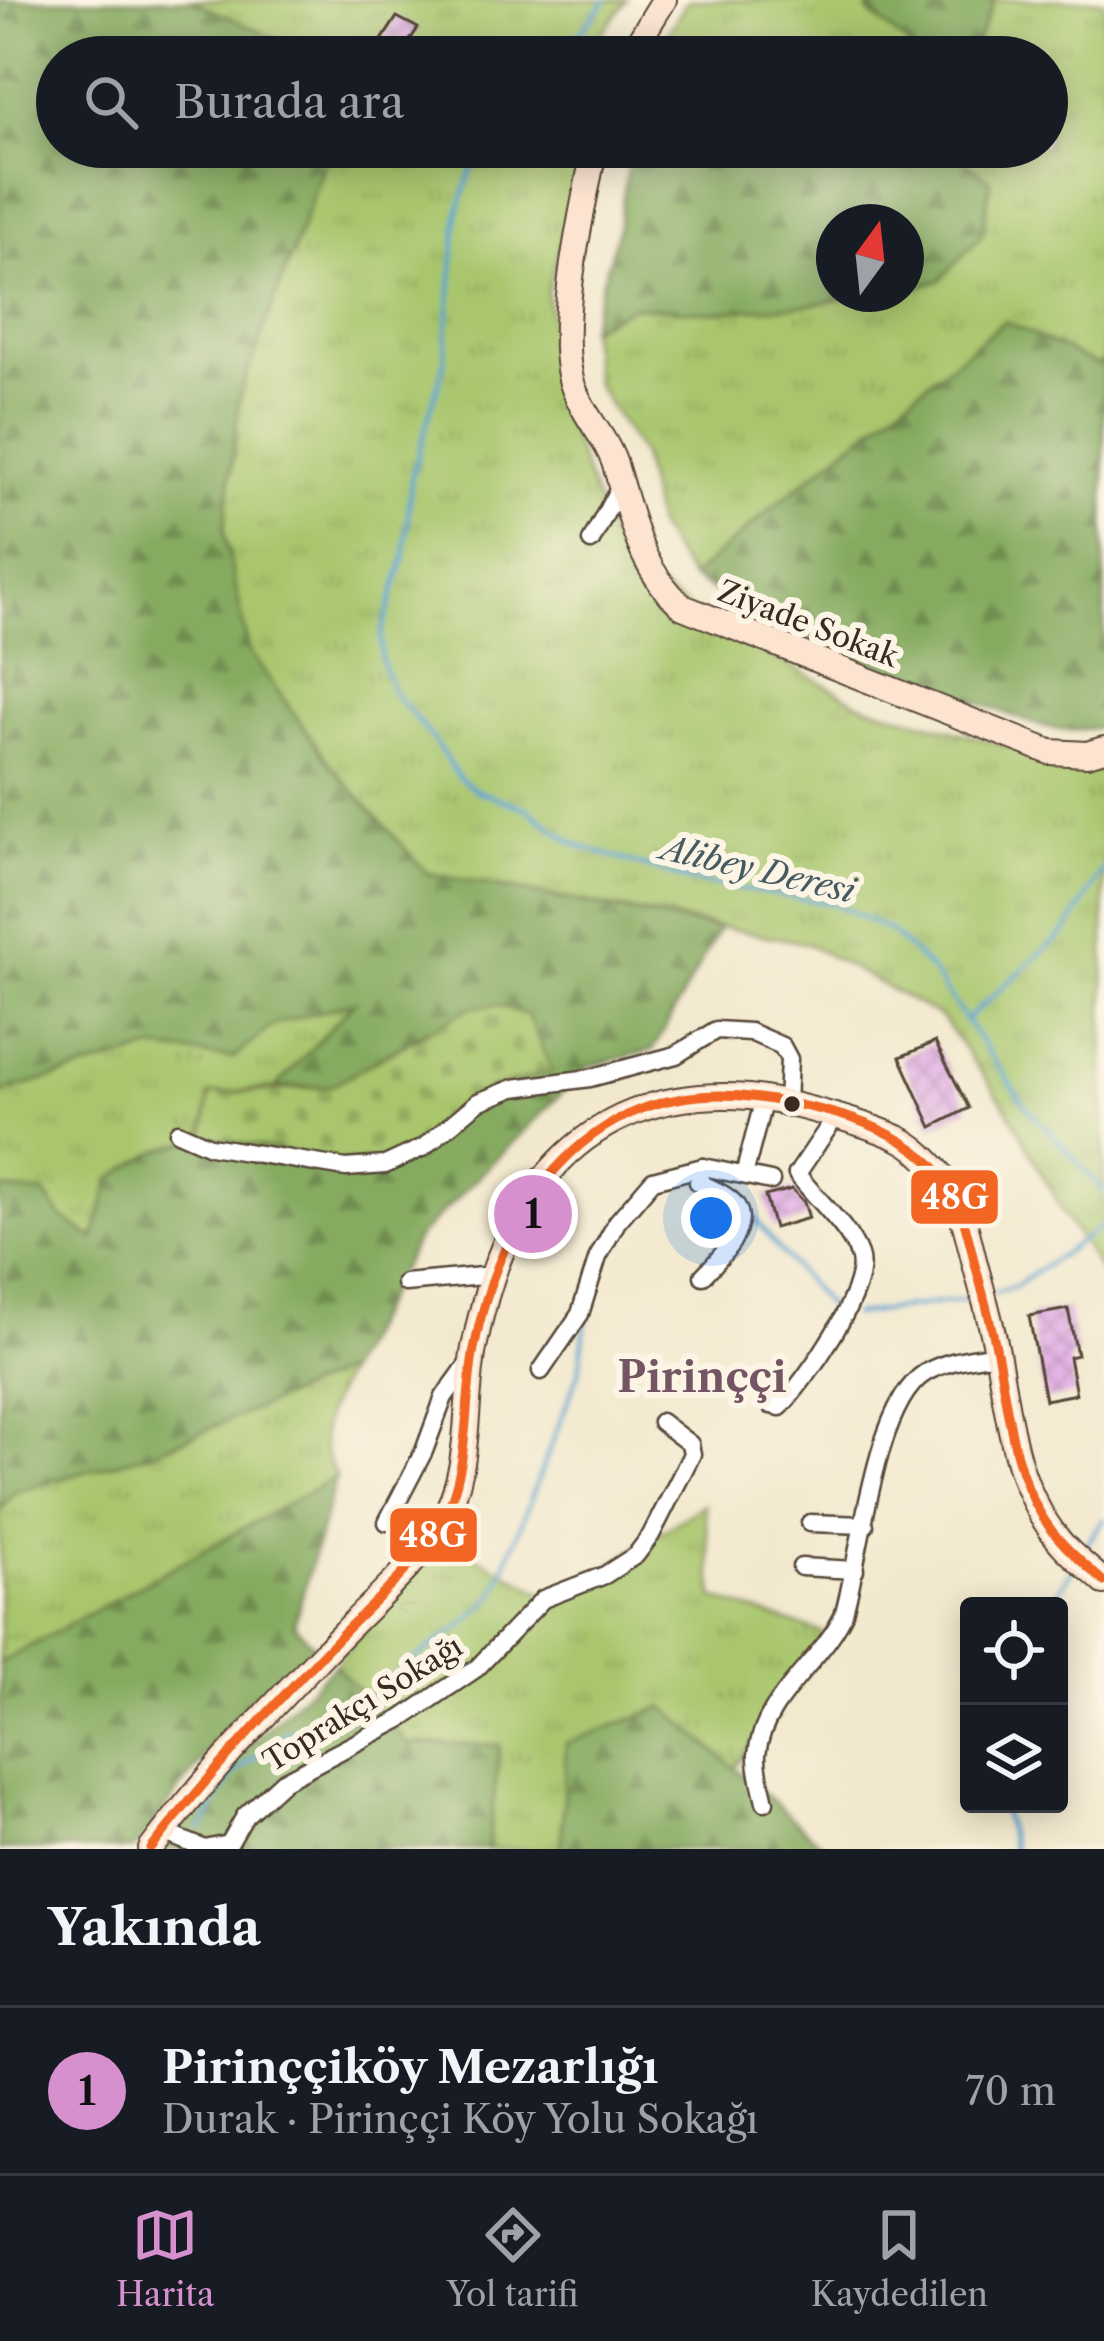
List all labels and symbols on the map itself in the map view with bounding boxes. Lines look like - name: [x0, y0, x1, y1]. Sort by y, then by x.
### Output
- north arrow: [816, 204, 924, 312]
- street label: Ziyade Sokak: [713, 572, 905, 675]
- water label: Alibey Deresi: [652, 826, 860, 912]
- unlabelled marker: [781, 1093, 803, 1115]
- line badge: 48G: [909, 1168, 1000, 1226]
- pin: 1: [494, 1169, 572, 1259]
- text: 48G: [921, 1177, 989, 1218]
- your location: [681, 1188, 741, 1248]
- district label: Pirinççi: [617, 1351, 787, 1403]
- line badge: 48G: [388, 1506, 479, 1564]
- text: 48G: [399, 1515, 467, 1556]
- street label: Toprakçı Sokağı: [256, 1628, 469, 1780]

